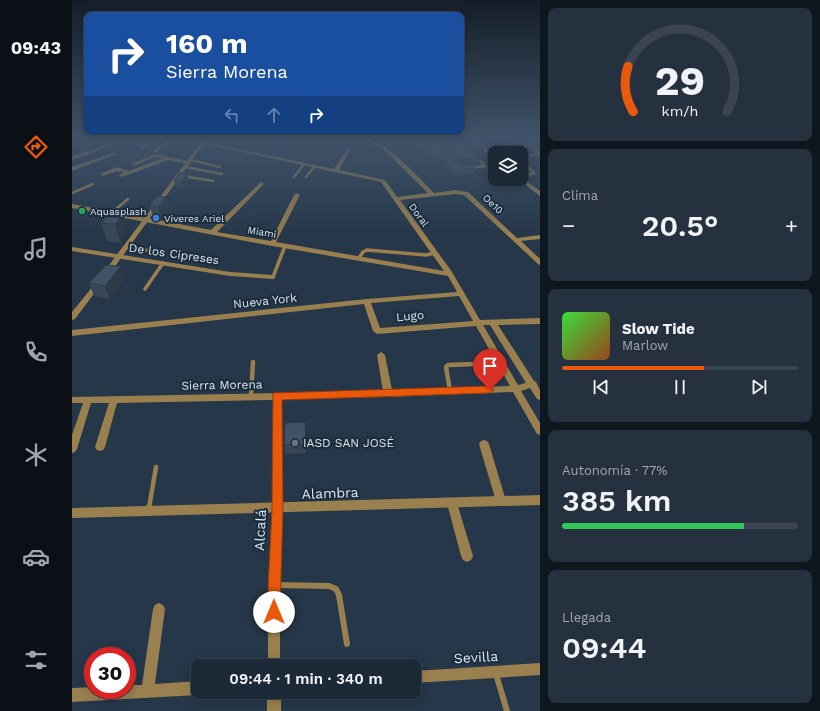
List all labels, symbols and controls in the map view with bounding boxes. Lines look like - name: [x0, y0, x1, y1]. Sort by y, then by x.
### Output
- text: 160 m: [166, 27, 248, 60]
- icon: right: [100, 28, 152, 80]
- text: 09:43: [11, 37, 61, 58]
- text: 29: [655, 56, 705, 105]
- text: Sierra Morena: [166, 61, 288, 82]
- text: km/h: [662, 103, 698, 119]
- icon: left: [221, 104, 243, 126]
- icon: ahead: [263, 104, 285, 126]
- icon: right: [305, 104, 327, 126]
- icon: directions: [22, 133, 50, 161]
- map controls: [488, 146, 528, 186]
- button: layers: [488, 146, 528, 186]
- text: Clima: [562, 188, 598, 203]
- street label: Oe10: [481, 192, 505, 216]
- street label: Doral: [407, 201, 431, 229]
- marker: Aquasplash: [77, 206, 87, 216]
- place label: Aquasplash: [90, 206, 146, 217]
- text: 20.5°: [642, 208, 718, 243]
- marker: Viveres Ariel: [151, 213, 161, 223]
- place label: Viveres Ariel: [164, 213, 224, 224]
- text: −: [562, 213, 575, 238]
- text: +: [785, 213, 798, 238]
- street label: Miami: [247, 224, 277, 240]
- icon: music: [22, 235, 50, 263]
- street label: De los Cipreses: [128, 241, 220, 267]
- street label: Nueva York: [232, 291, 298, 311]
- street label: Lugo: [395, 308, 425, 324]
- text: Slow Tide: [622, 320, 695, 338]
- icon: phone: [22, 338, 50, 366]
- text: Marlow: [622, 338, 668, 353]
- pin: [473, 349, 507, 390]
- icon: arrive: [479, 355, 501, 377]
- icon: previous: [590, 376, 612, 398]
- icon: pause: [669, 376, 691, 398]
- icon: next: [748, 376, 770, 398]
- street label: Sierra Morena: [181, 377, 263, 393]
- place label: IASD SAN JOSÉ: [303, 436, 394, 450]
- marker: IASD SAN JOSÉ: [290, 438, 300, 448]
- icon: climate: [22, 441, 50, 469]
- text: Autonomía · 77%: [562, 463, 667, 478]
- text: 385 km: [562, 483, 671, 518]
- street label: Alambra: [301, 484, 359, 502]
- street label: Alcalá: [251, 509, 269, 551]
- icon: car: [22, 543, 50, 571]
- position arrow: [253, 591, 295, 633]
- text: Llegada: [562, 610, 611, 625]
- text: 09:44: [562, 630, 647, 665]
- icon: filters: [22, 646, 50, 674]
- speed limit sign: 30: [84, 647, 136, 699]
- street label: Sevilla: [453, 648, 499, 666]
- text: 09:44 · 1 min · 340 m: [229, 670, 383, 688]

